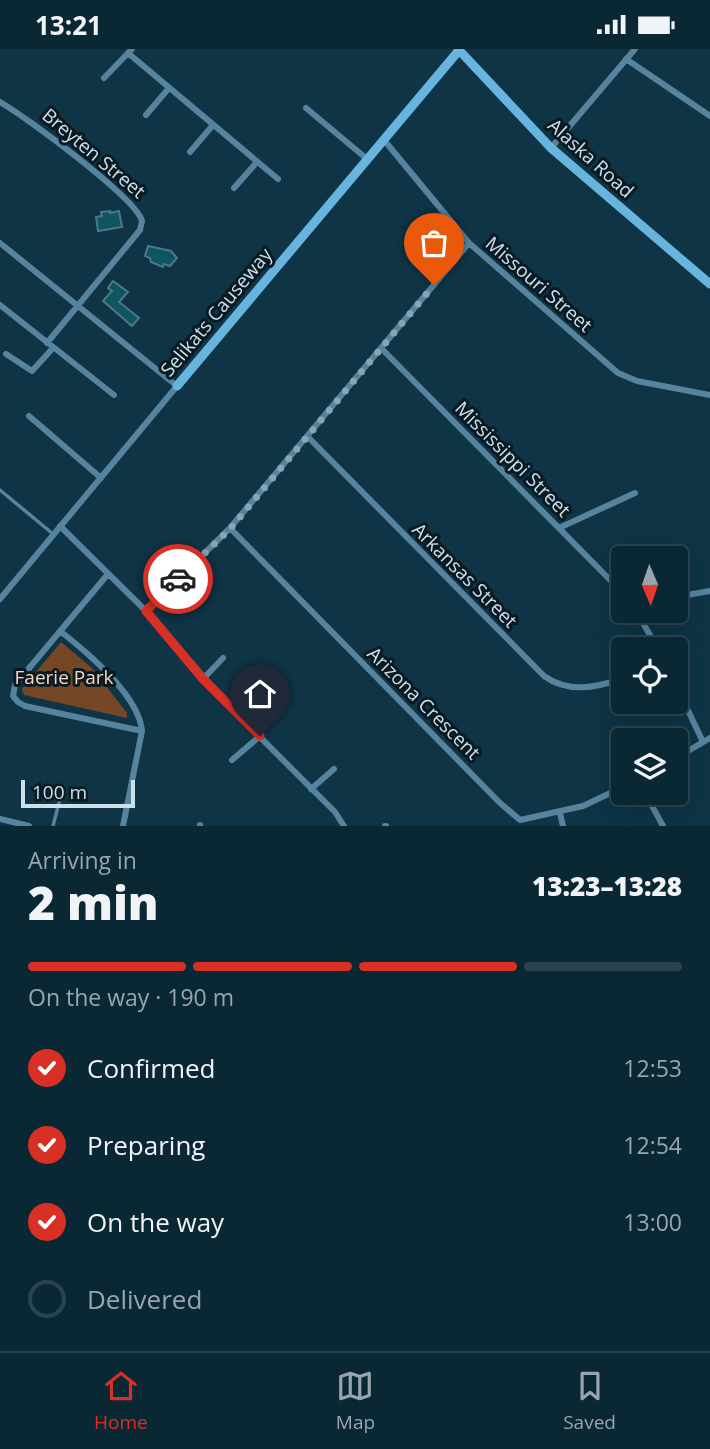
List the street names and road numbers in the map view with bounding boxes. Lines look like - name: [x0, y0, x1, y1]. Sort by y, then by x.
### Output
- street label: Breyten Street: [37, 102, 151, 204]
- street label: Alaska Road: [542, 112, 640, 204]
- street label: Missouri Street: [480, 230, 598, 338]
- street label: Selikats Causeway: [154, 242, 278, 382]
- street label: Mississippi Street: [449, 395, 577, 523]
- street label: Arkansas Street: [407, 517, 523, 633]
- street label: Arizona Crescent: [362, 641, 486, 765]

